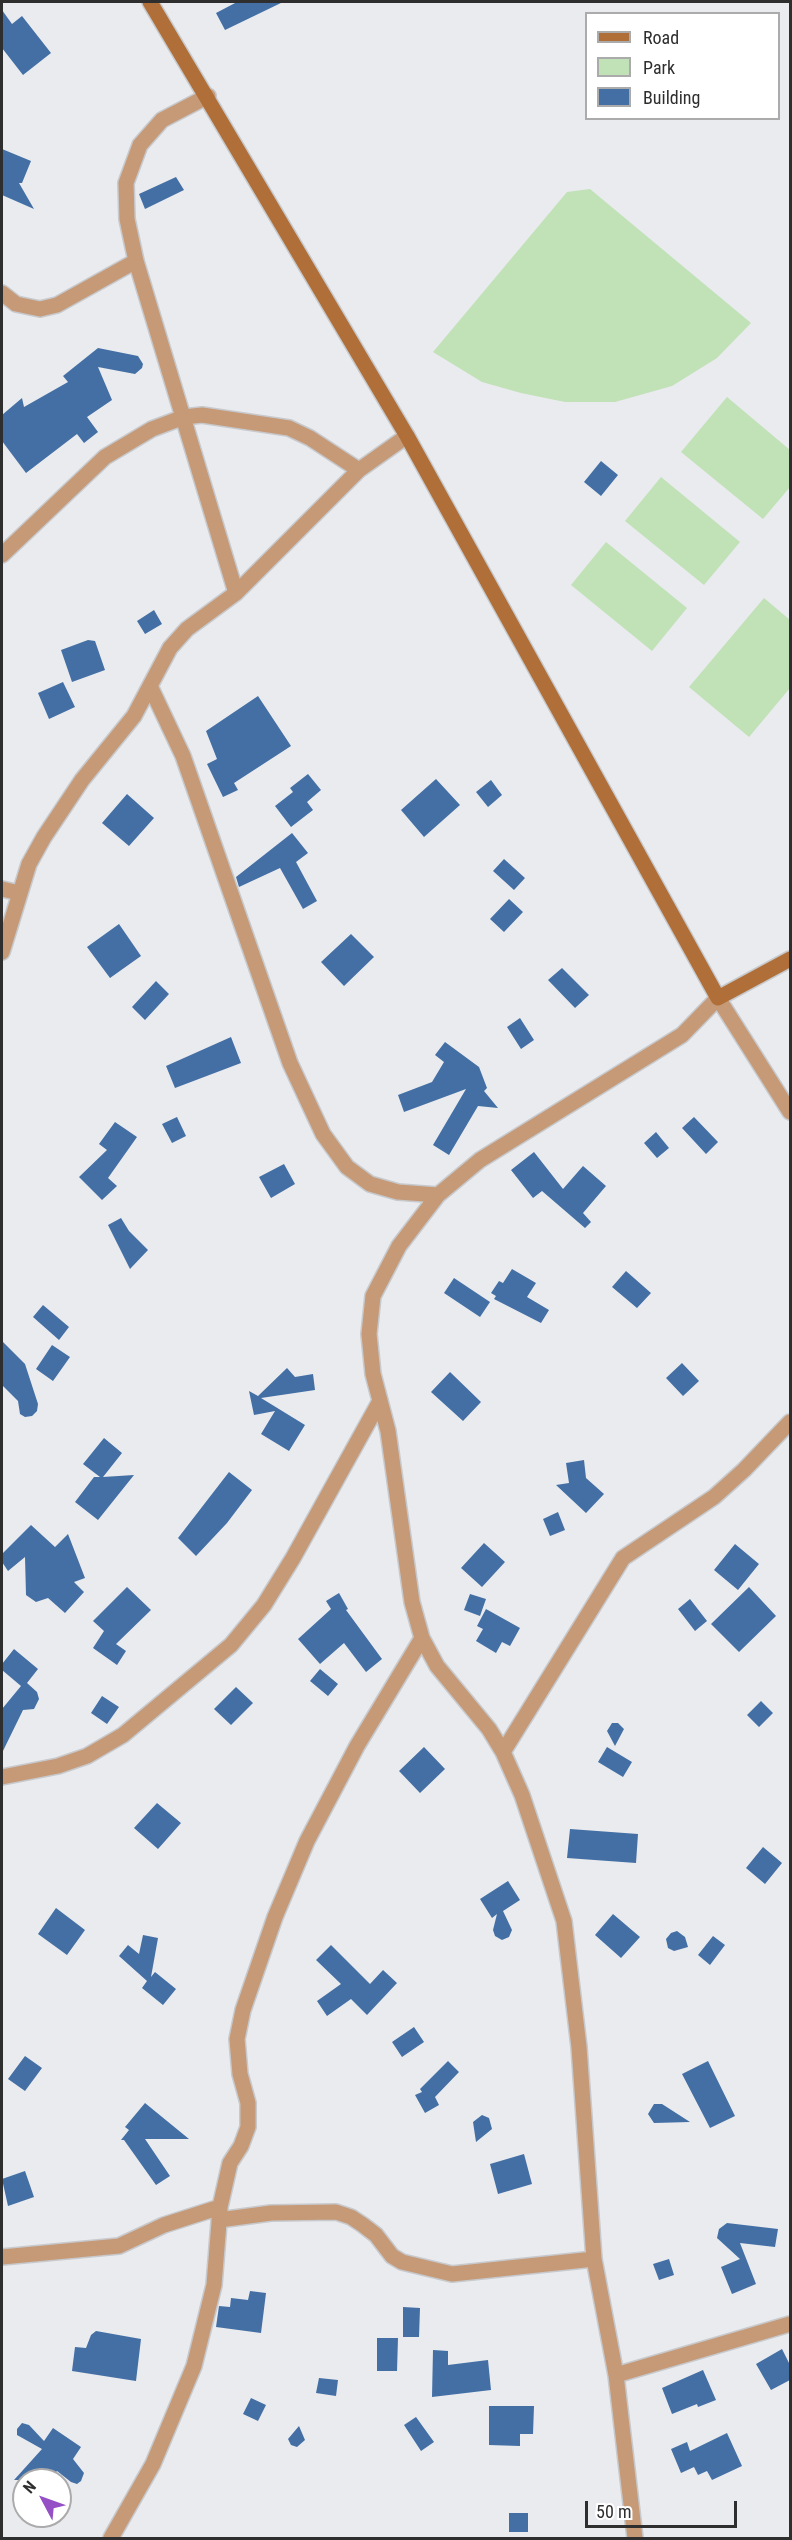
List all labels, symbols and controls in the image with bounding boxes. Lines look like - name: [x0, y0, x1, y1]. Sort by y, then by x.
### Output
- legend: [585, 12, 780, 120]
- text: Road: [643, 27, 679, 48]
- text: Park: [643, 57, 675, 78]
- text: Building: [643, 87, 700, 108]
- north arrow: [12, 2468, 72, 2528]
- text: N: [19, 2477, 40, 2497]
- scale bar: [588, 2489, 740, 2527]
- text: 50 m: [596, 2501, 631, 2522]

